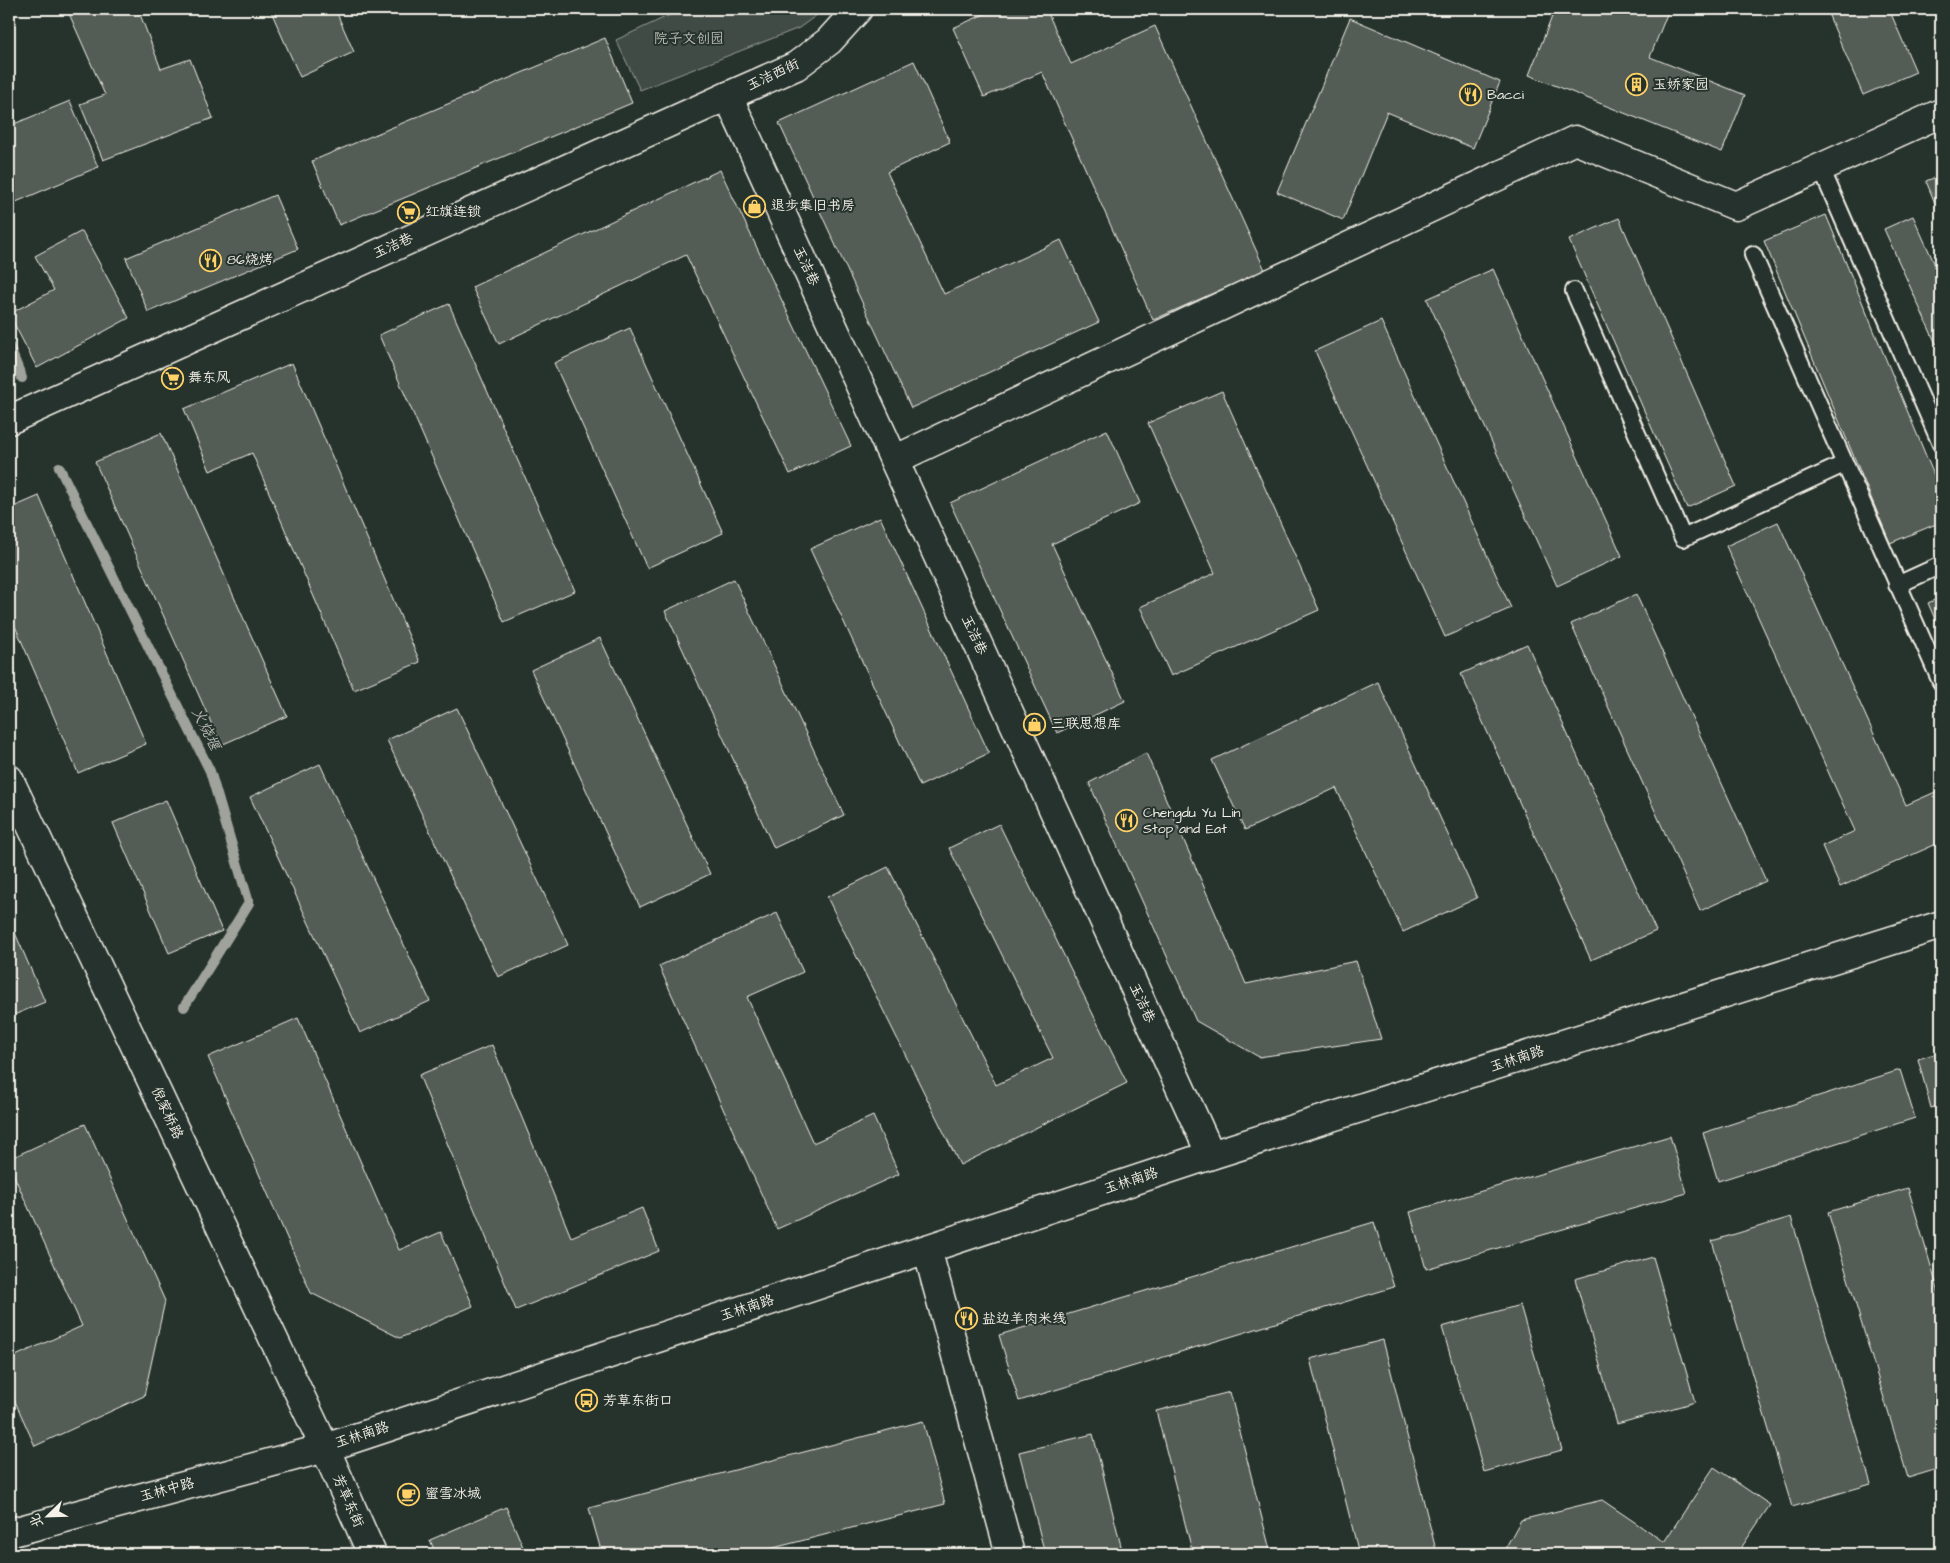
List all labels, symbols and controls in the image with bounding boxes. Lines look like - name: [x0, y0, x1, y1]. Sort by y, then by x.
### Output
- park label: 院子文创园: [654, 29, 724, 49]
- street label: 玉洁西街: [743, 54, 803, 96]
- building icon: 玉娇家园: [1625, 73, 1649, 97]
- place label: 玉娇家园: [1653, 75, 1709, 95]
- restaurant icon: Bacci: [1459, 83, 1483, 107]
- place label: Bacci: [1487, 85, 1524, 105]
- shop icon: 退步集旧书房: [743, 194, 767, 218]
- place label: 退步集旧书房: [771, 196, 855, 216]
- supermarket icon: 红旗连锁: [397, 200, 421, 224]
- place label: 红旗连锁: [425, 202, 481, 222]
- street label: 玉洁巷: [370, 228, 417, 264]
- street label: 玉洁巷: [788, 243, 824, 290]
- restaurant icon: 86烧烤: [199, 248, 223, 272]
- place label: 86烧烤: [227, 250, 273, 270]
- supermarket icon: 舞东风: [160, 366, 184, 390]
- place label: 舞东风: [188, 368, 230, 388]
- street label: 玉洁巷: [956, 612, 992, 659]
- water label: 火烧堰: [187, 704, 226, 756]
- shop icon: 三联思想库: [1023, 712, 1047, 736]
- place label: 三联思想库: [1051, 714, 1121, 734]
- place label: Chengdu Yu Lin Stop and Eat: [1143, 803, 1241, 839]
- restaurant icon: Chengdu Yu Lin Stop and Eat: [1115, 809, 1139, 833]
- street label: 玉洁巷: [1124, 980, 1160, 1027]
- street label: 玉林南路: [1487, 1041, 1547, 1077]
- street label: 倪家桥路: [146, 1083, 188, 1143]
- street label: 玉林南路: [1101, 1163, 1161, 1199]
- street label: 玉林南路: [717, 1290, 777, 1326]
- restaurant icon: 盐边羊肉米线: [954, 1307, 978, 1331]
- place label: 盐边羊肉米线: [982, 1309, 1066, 1329]
- bus stop icon: 芳草东街口: [575, 1389, 599, 1413]
- place label: 芳草东街口: [603, 1391, 673, 1411]
- street label: 玉林南路: [332, 1417, 392, 1453]
- street label: 芳草东街: [327, 1471, 369, 1531]
- street label: 玉林中路: [137, 1473, 197, 1507]
- cafe icon: 蜜雪冰城: [397, 1482, 421, 1506]
- place label: 蜜雪冰城: [425, 1484, 481, 1504]
- north arrow: [22, 1490, 72, 1540]
- text: 北: [25, 1510, 49, 1531]

